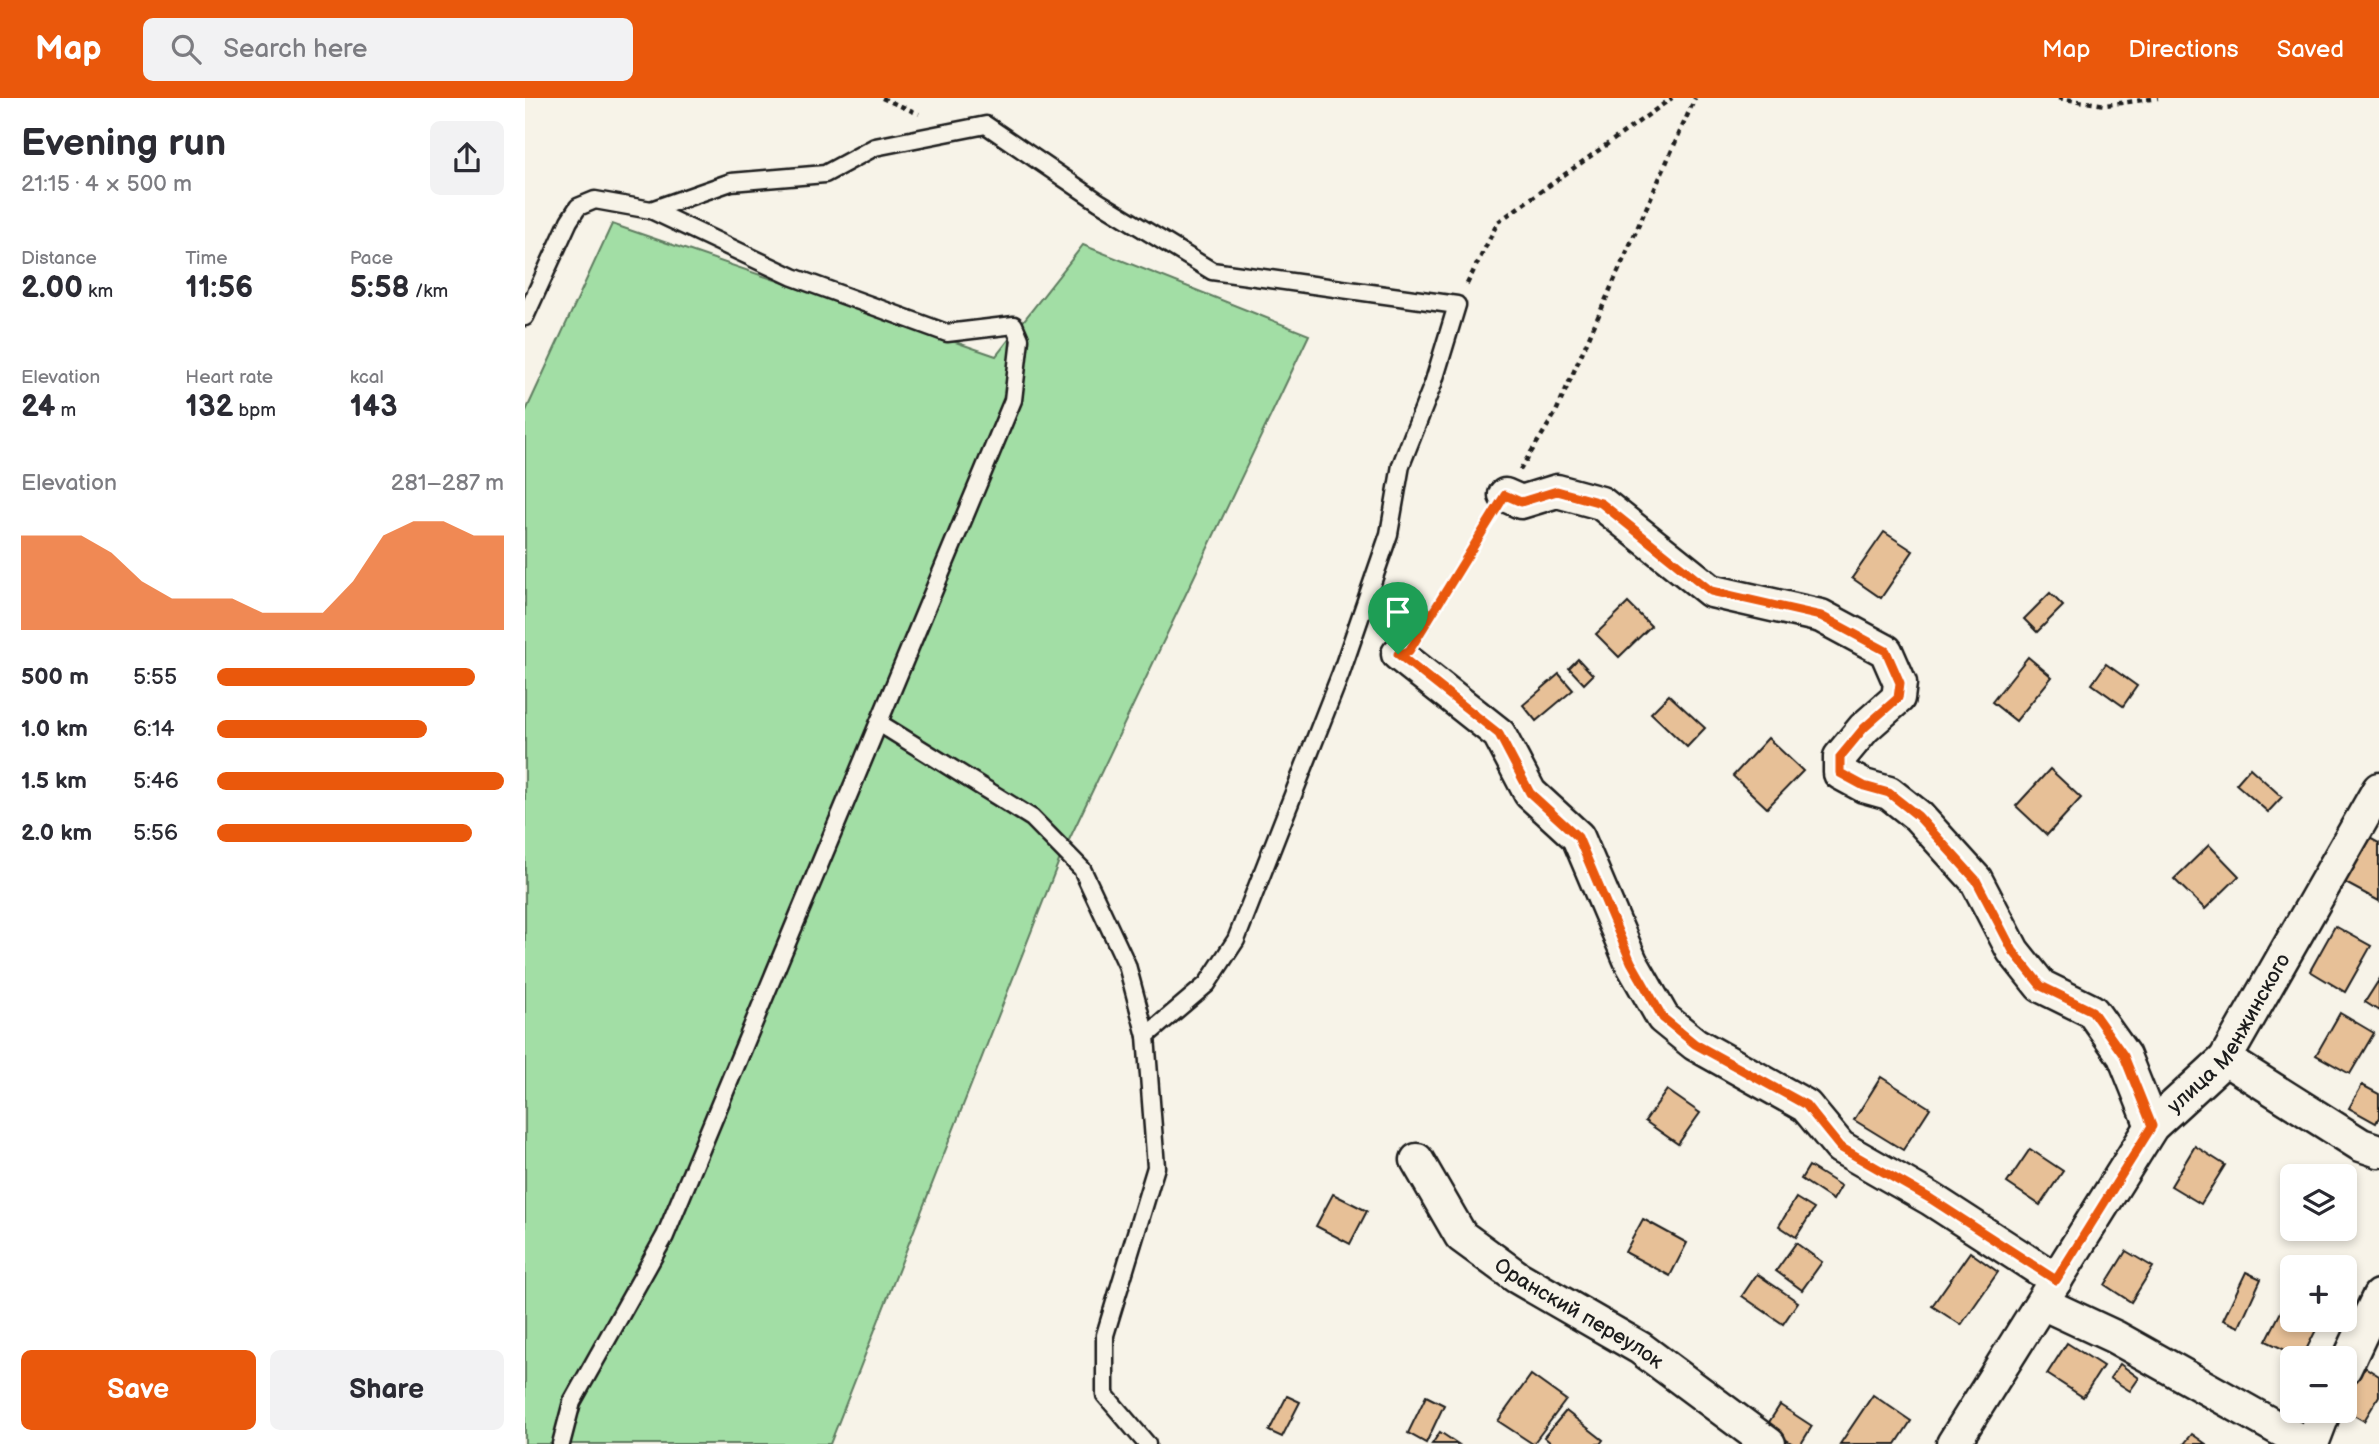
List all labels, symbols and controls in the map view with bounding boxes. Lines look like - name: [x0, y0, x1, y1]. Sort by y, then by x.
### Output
- search box: [143, 18, 633, 81]
- text: Map: [35, 29, 101, 69]
- icon: search: [167, 30, 205, 68]
- text: Search here: [223, 34, 367, 65]
- text: Map: [2042, 35, 2090, 64]
- text: Directions: [2128, 35, 2239, 64]
- text: Saved: [2277, 35, 2344, 64]
- text: Evening run: [21, 121, 226, 166]
- button: share: [430, 121, 504, 195]
- text: 21:15 · 4 × 500 m: [21, 170, 192, 198]
- text: Distance: [21, 247, 97, 270]
- text: Time: [185, 247, 227, 270]
- text: Pace: [350, 247, 393, 270]
- text: 2.00: [21, 270, 83, 306]
- text: 11:56: [185, 270, 253, 306]
- text: 5:58: [350, 270, 410, 306]
- text: km: [83, 280, 113, 303]
- text: /km: [410, 280, 448, 303]
- text: Elevation: [21, 366, 100, 389]
- text: Heart rate: [185, 366, 273, 389]
- text: kcal: [350, 366, 384, 389]
- text: 24: [21, 389, 55, 425]
- text: 132: [185, 389, 233, 425]
- text: 143: [350, 389, 397, 425]
- text: m: [55, 399, 76, 422]
- text: bpm: [233, 399, 276, 422]
- text: Elevation: [21, 469, 117, 497]
- text: 281–287 m: [391, 469, 504, 497]
- pin: [1368, 582, 1428, 654]
- icon: arrive: [1379, 593, 1417, 631]
- text: 500 m: [21, 663, 89, 691]
- text: 5:55: [133, 663, 177, 691]
- text: 1.0 km: [21, 715, 88, 743]
- text: 6:14: [133, 715, 175, 743]
- text: 1.5 km: [21, 767, 87, 795]
- text: 5:46: [133, 767, 179, 795]
- text: 2.0 km: [21, 819, 92, 847]
- text: 5:56: [133, 819, 178, 847]
- street label: улица Менжинского: [2162, 949, 2295, 1118]
- map controls: [2280, 1164, 2357, 1423]
- button: layers: [2280, 1164, 2357, 1241]
- street label: Оранский переулок: [1490, 1252, 1669, 1374]
- button: +: [2280, 1255, 2357, 1332]
- button: −: [2280, 1346, 2357, 1423]
- button: Save: [21, 1350, 256, 1430]
- button: Share: [270, 1350, 504, 1430]

